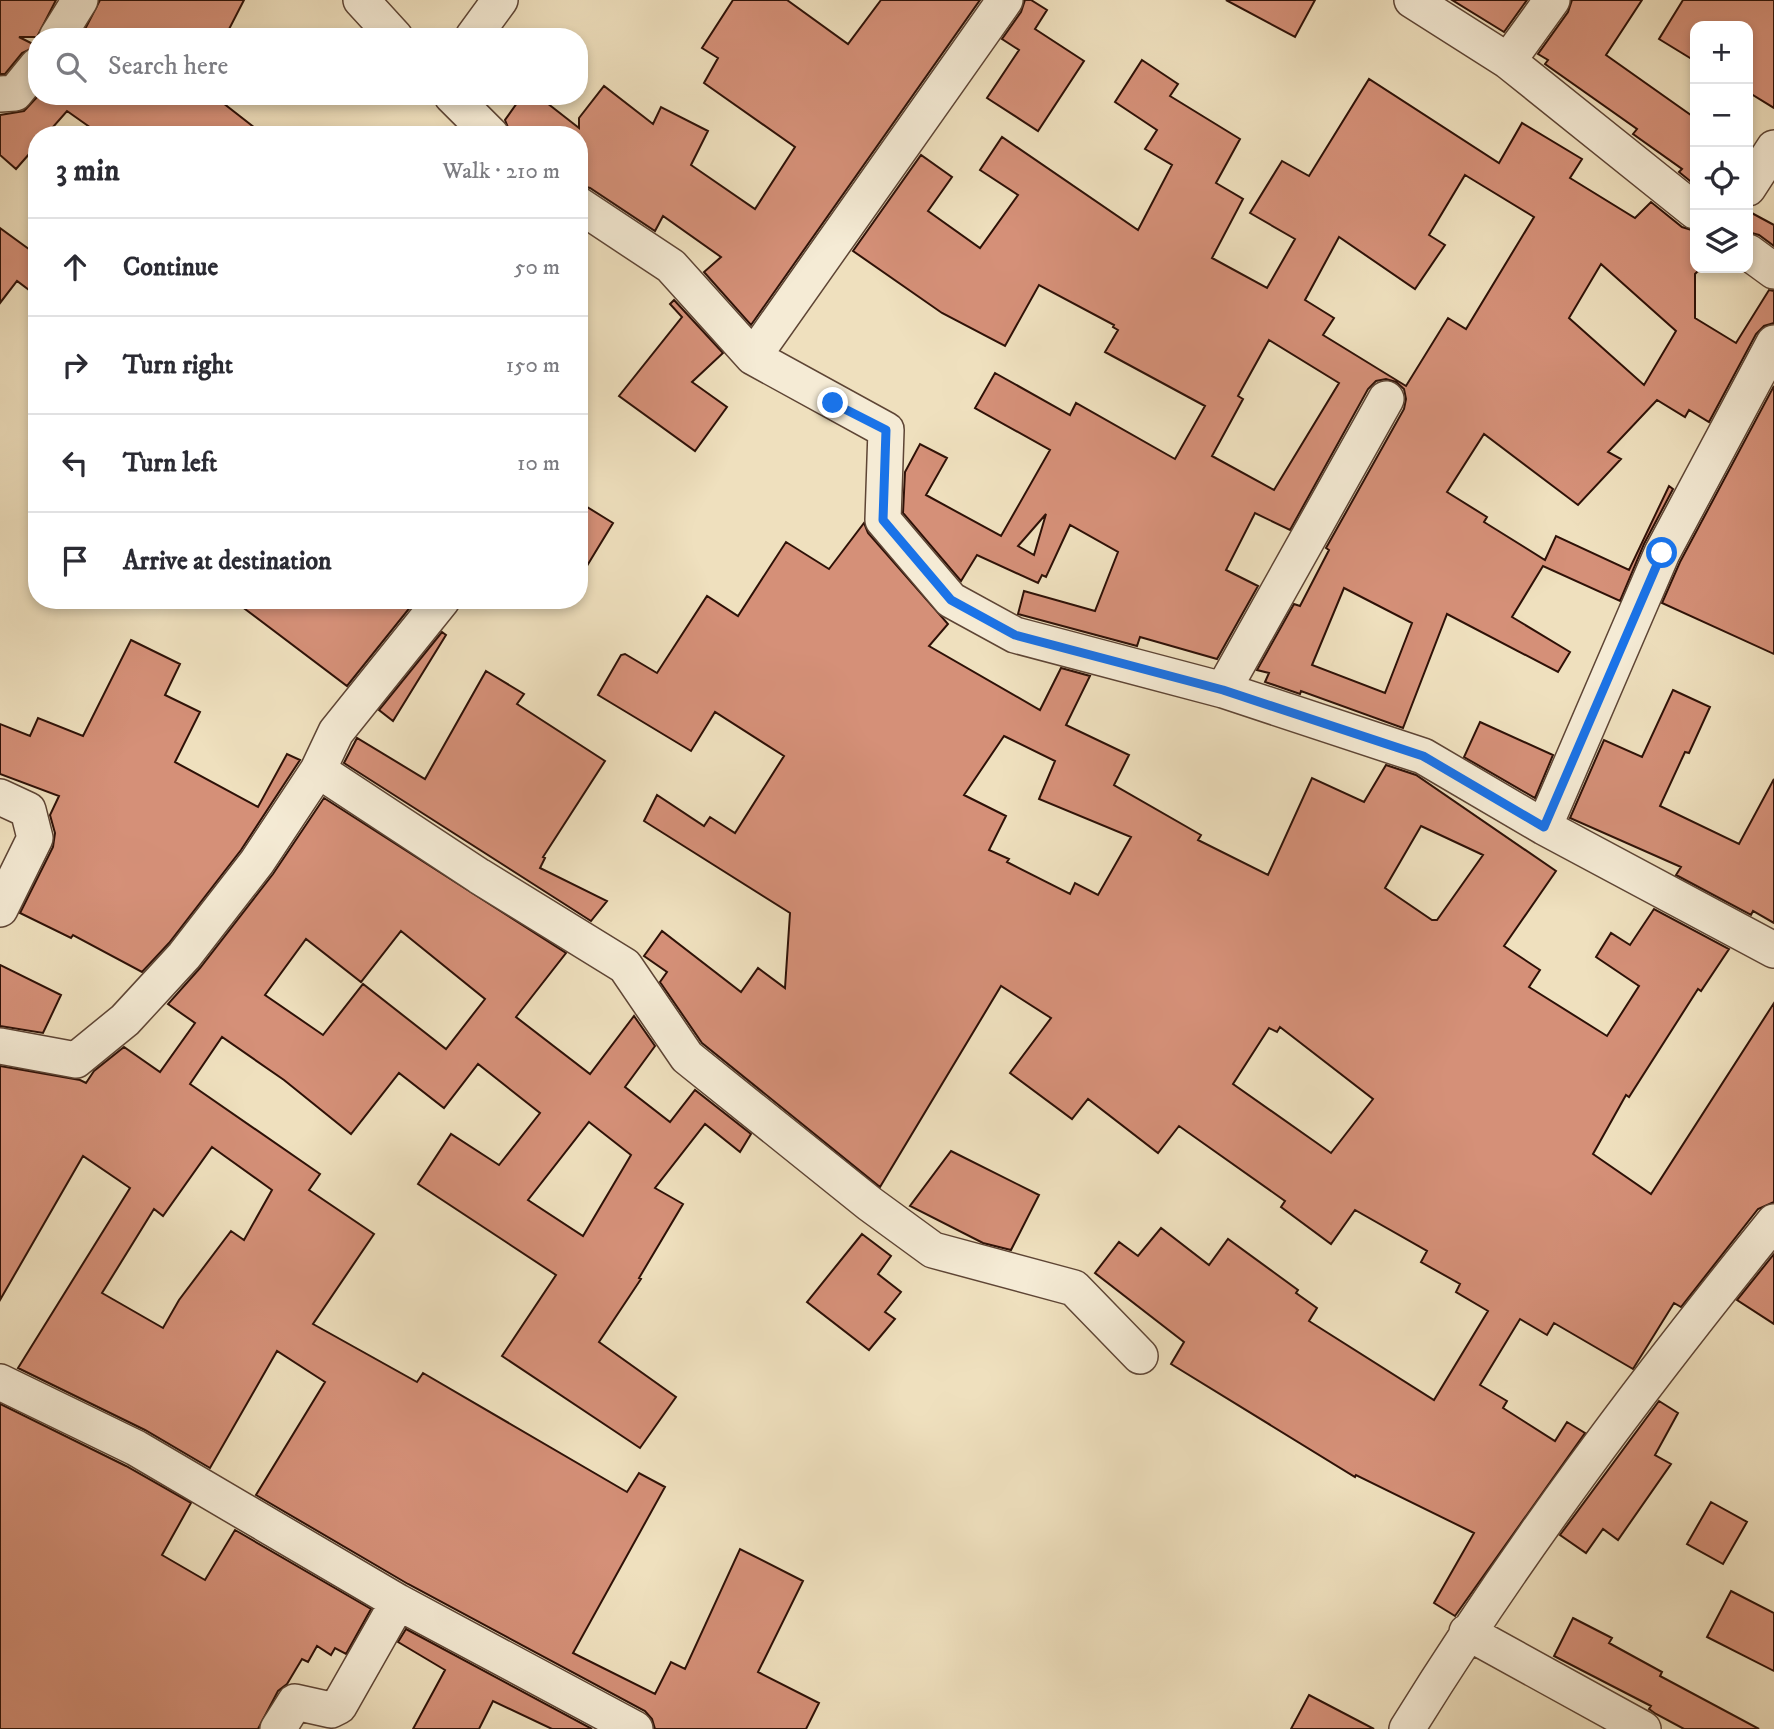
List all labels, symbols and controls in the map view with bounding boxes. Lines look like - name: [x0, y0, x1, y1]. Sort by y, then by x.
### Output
- map controls: [1690, 21, 1753, 273]
- button: +: [1690, 21, 1753, 84]
- search box: [28, 28, 588, 105]
- icon: search: [52, 48, 90, 86]
- text: Search here: [108, 50, 228, 83]
- button: −: [1690, 84, 1753, 147]
- button: locate: [1690, 147, 1753, 210]
- text: 3 min: [56, 153, 120, 190]
- text: Walk · 210 m: [443, 157, 560, 186]
- button: layers: [1690, 210, 1753, 273]
- icon: ahead: [56, 248, 94, 286]
- text: Continue: [123, 251, 218, 284]
- text: 50 m: [514, 253, 560, 282]
- icon: right: [56, 346, 94, 384]
- text: Turn right: [123, 349, 233, 382]
- text: 150 m: [506, 351, 560, 380]
- route end: [817, 387, 848, 418]
- icon: left: [56, 444, 94, 482]
- text: Turn left: [123, 447, 217, 480]
- text: 10 m: [517, 449, 560, 478]
- route start: [1646, 537, 1677, 568]
- icon: arrive: [56, 542, 94, 580]
- text: Arrive at destination: [123, 545, 332, 578]

